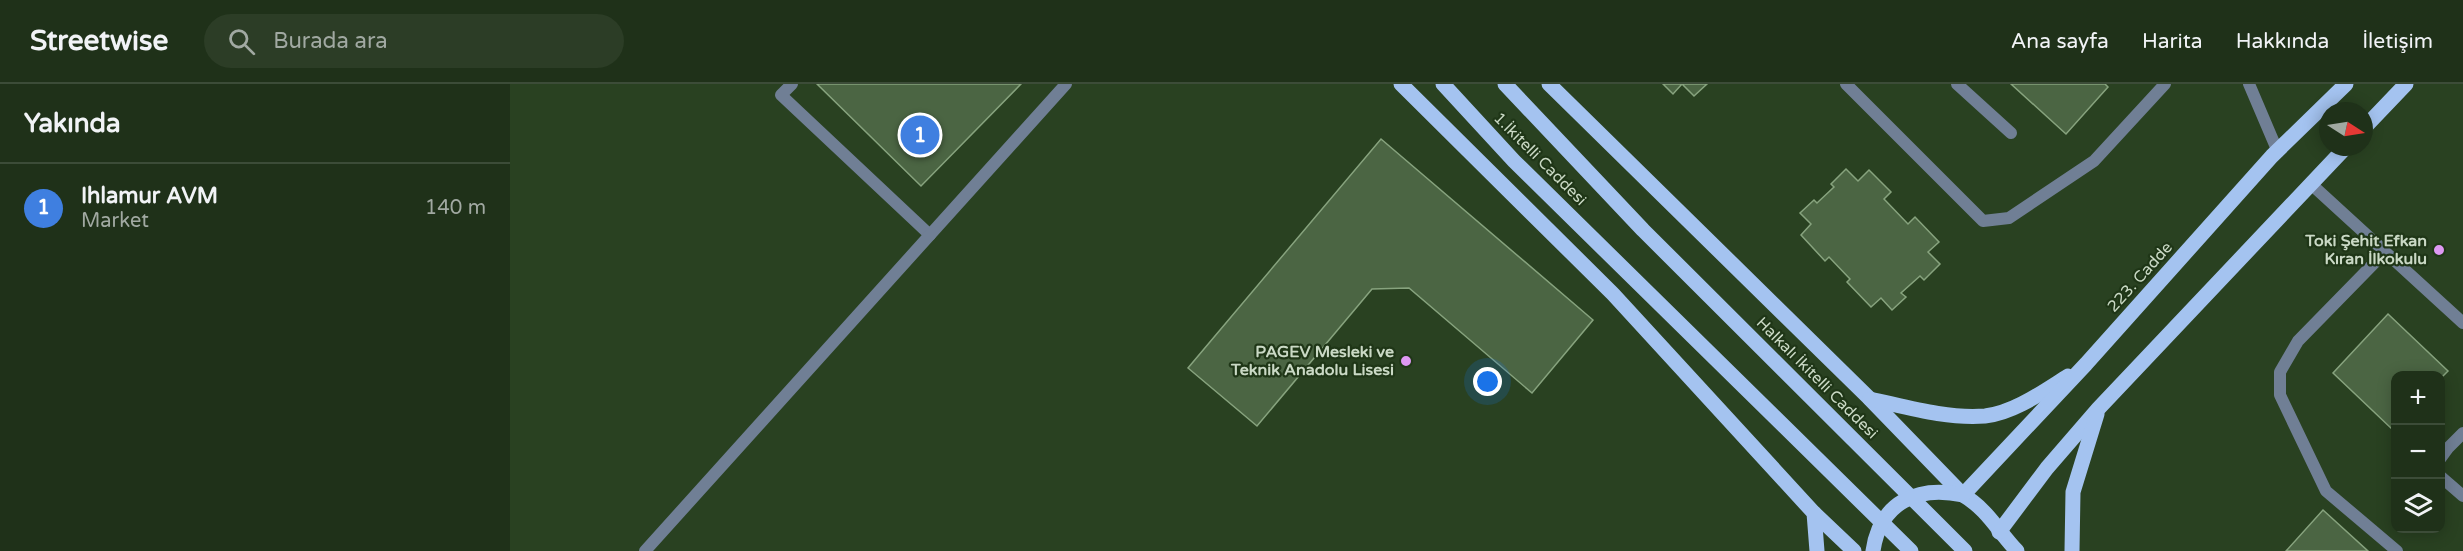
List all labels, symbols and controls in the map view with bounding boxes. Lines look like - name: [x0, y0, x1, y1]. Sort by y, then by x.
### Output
- search box: [204, 14, 624, 68]
- text: Streetwise: [30, 24, 168, 58]
- icon: search: [225, 25, 258, 58]
- text: Burada ara: [273, 28, 388, 54]
- text: Ana sayfa: [2011, 29, 2109, 54]
- text: Harita: [2142, 29, 2203, 54]
- text: Hakkında: [2236, 29, 2329, 54]
- text: İletişim: [2362, 29, 2433, 54]
- north arrow: [2319, 102, 2373, 156]
- text: Yakında: [24, 108, 121, 139]
- street label: 1.İkitelli Caddesi: [1489, 108, 1591, 210]
- pin: 1: [900, 112, 940, 158]
- text: Ihlamur AVM: [81, 183, 218, 209]
- text: 1: [37, 196, 50, 220]
- text: 140 m: [425, 196, 486, 220]
- text: Market: [81, 209, 149, 233]
- place label: Toki Şehit Efkan Kıran İlkokulu: [2304, 231, 2427, 269]
- street label: 223. Cadde: [2103, 238, 2177, 316]
- marker: Toki Şehit Efkan Kıran İlkokulu: [2432, 243, 2446, 257]
- street label: Halkalı İkitelli Caddesi: [1752, 313, 1882, 443]
- place label: PAGEV Mesleki ve Teknik Anadolu Lisesi: [1230, 342, 1394, 380]
- marker: PAGEV Mesleki ve Teknik Anadolu Lisesi: [1399, 354, 1413, 368]
- your location: [1473, 367, 1502, 396]
- map controls: [2391, 371, 2445, 533]
- button: +: [2391, 371, 2445, 425]
- button: −: [2391, 425, 2445, 479]
- button: layers: [2391, 479, 2445, 533]

